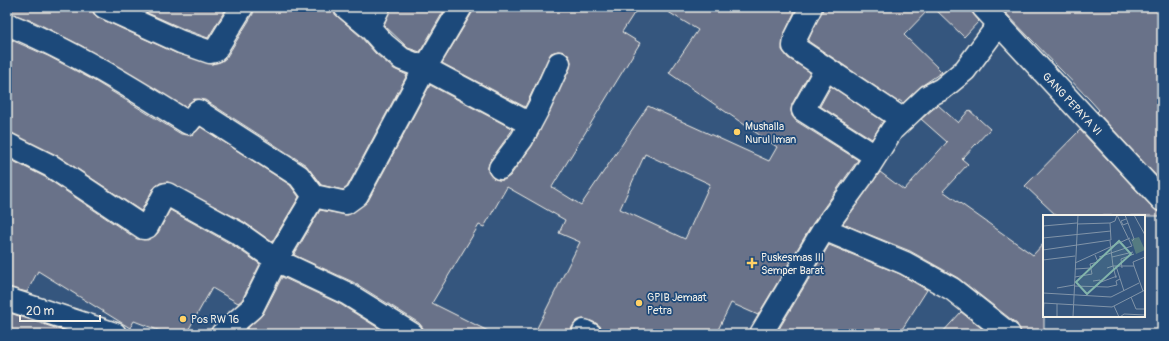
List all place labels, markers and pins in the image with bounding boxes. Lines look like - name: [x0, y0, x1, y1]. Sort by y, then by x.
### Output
- place label: Mushalla Nurul Iman: [745, 120, 796, 146]
- marker: Mushalla Nurul Iman: [732, 127, 742, 137]
- place label: Puskesmas III Semper Barat: [761, 251, 824, 277]
- marker: Puskesmas III Semper Barat: [746, 257, 758, 269]
- place label: GPIB Jemaat Petra: [647, 291, 707, 317]
- marker: GPIB Jemaat Petra: [634, 298, 644, 308]
- place label: Pos RW 16: [191, 313, 239, 326]
- marker: Pos RW 16: [178, 314, 188, 324]

